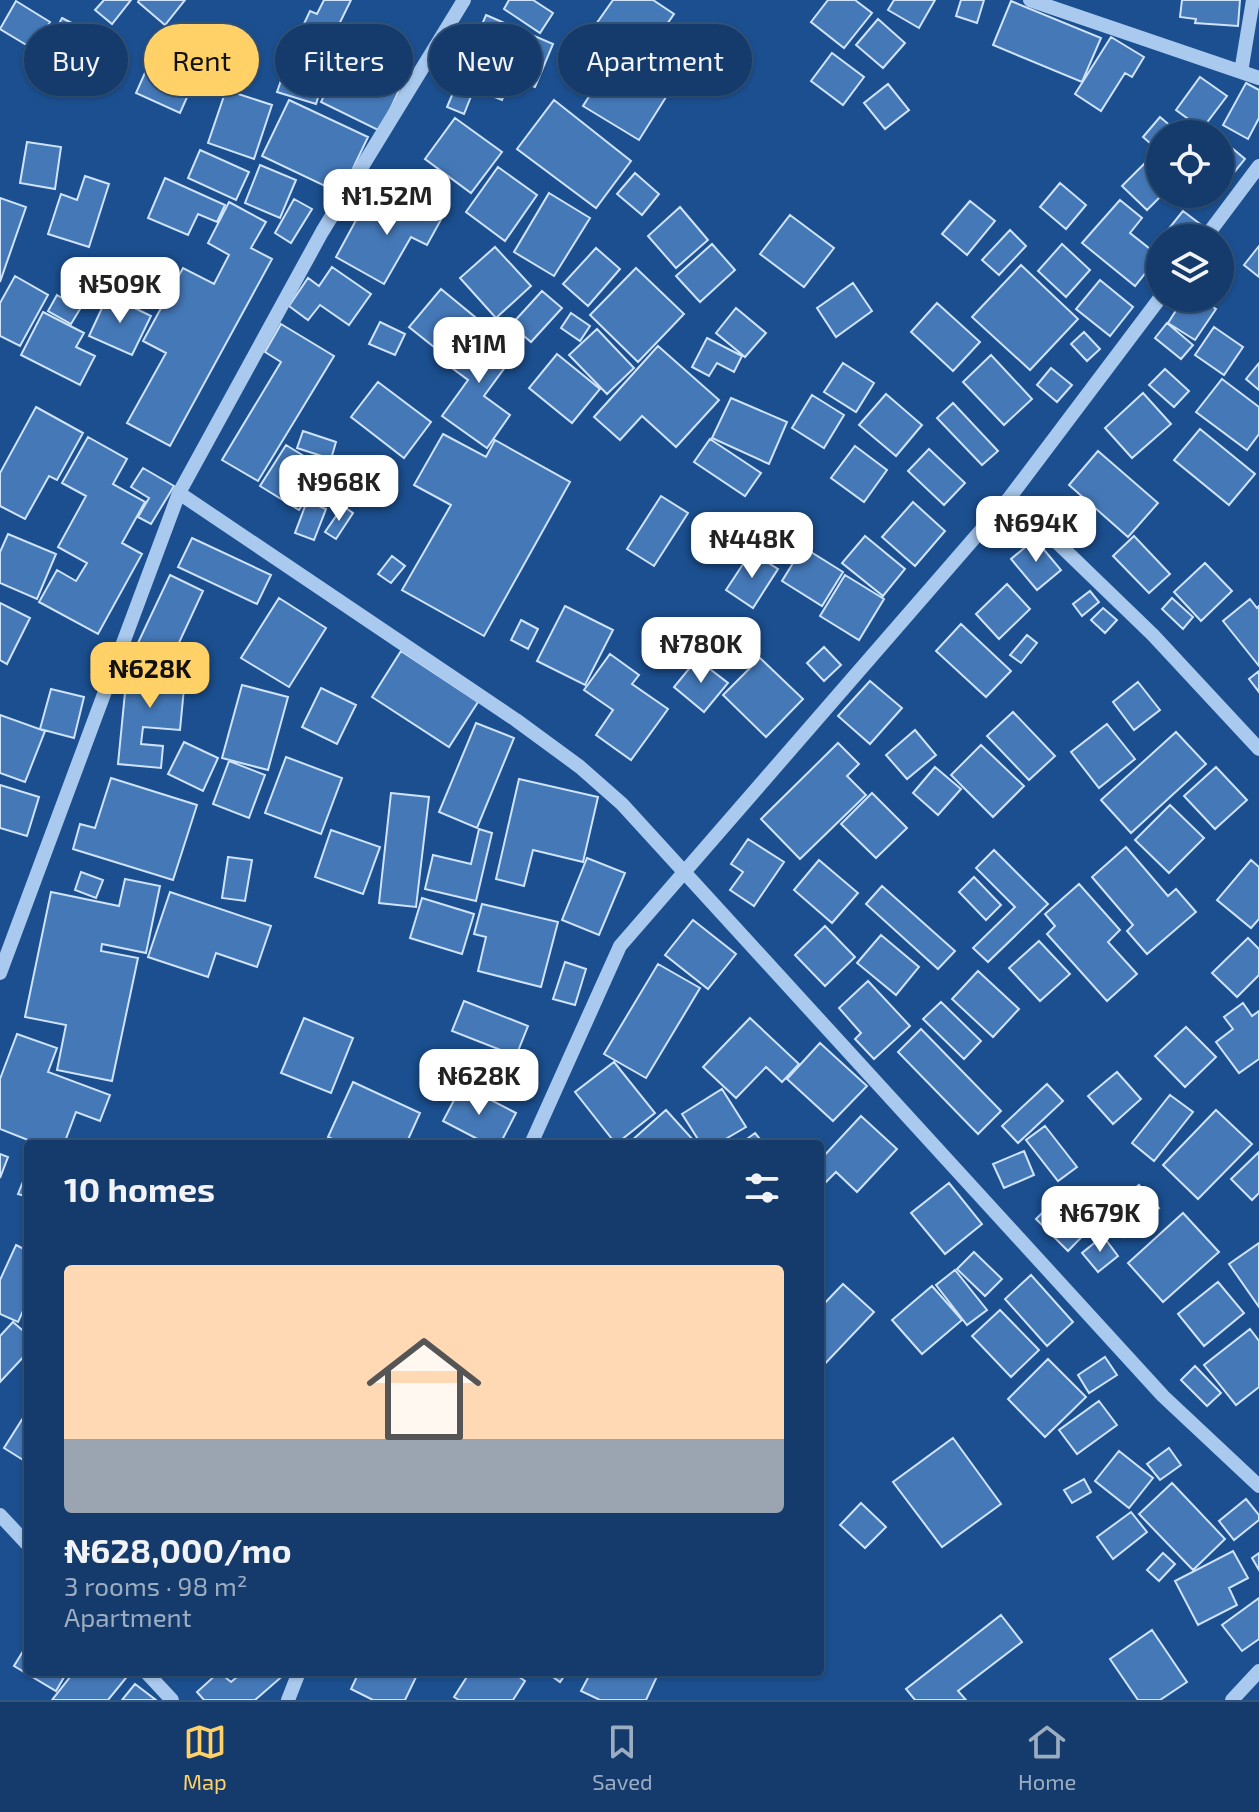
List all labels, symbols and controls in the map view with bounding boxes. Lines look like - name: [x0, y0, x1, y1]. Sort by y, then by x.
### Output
- chip: Buy: [24, 24, 128, 96]
- chip: Rent: [144, 24, 259, 96]
- chip: Filters: [275, 24, 413, 96]
- chip: New: [429, 24, 542, 96]
- chip: Apartment: [558, 24, 752, 96]
- map controls: [1146, 120, 1234, 312]
- button: locate: [1146, 120, 1234, 208]
- pin: ₦1.52M: [322, 169, 452, 237]
- text: ₦1.52M: [342, 179, 432, 210]
- button: layers: [1146, 224, 1234, 312]
- pin: ₦509K: [64, 257, 176, 325]
- text: ₦509K: [79, 267, 161, 298]
- pin: ₦1M: [440, 317, 518, 385]
- text: ₦1M: [451, 327, 507, 358]
- pin: ₦968K: [283, 455, 395, 523]
- text: ₦968K: [297, 465, 381, 496]
- pin: ₦694K: [980, 496, 1092, 564]
- text: ₦694K: [994, 506, 1078, 537]
- pin: ₦448K: [696, 512, 808, 580]
- text: ₦448K: [709, 522, 795, 553]
- pin: ₦780K: [645, 617, 757, 685]
- text: ₦780K: [660, 627, 742, 658]
- pin: ₦628K: [94, 642, 206, 710]
- text: ₦628K: [108, 652, 192, 683]
- pin: ₦628K: [423, 1049, 535, 1117]
- text: ₦628K: [437, 1059, 521, 1090]
- icon: filters: [740, 1166, 784, 1210]
- text: 10 homes: [64, 1168, 215, 1209]
- pin: ₦679K: [1044, 1186, 1156, 1254]
- text: ₦679K: [1060, 1196, 1141, 1227]
- icon: home: [352, 1317, 496, 1461]
- text: ₦628,000/mo: [64, 1529, 292, 1570]
- text: 3 rooms · 98 m²: [64, 1570, 248, 1601]
- text: Apartment: [64, 1601, 192, 1632]
- tab: Map: [183, 1720, 227, 1794]
- tab: Saved: [592, 1720, 653, 1794]
- tab: Home: [1018, 1720, 1076, 1794]

